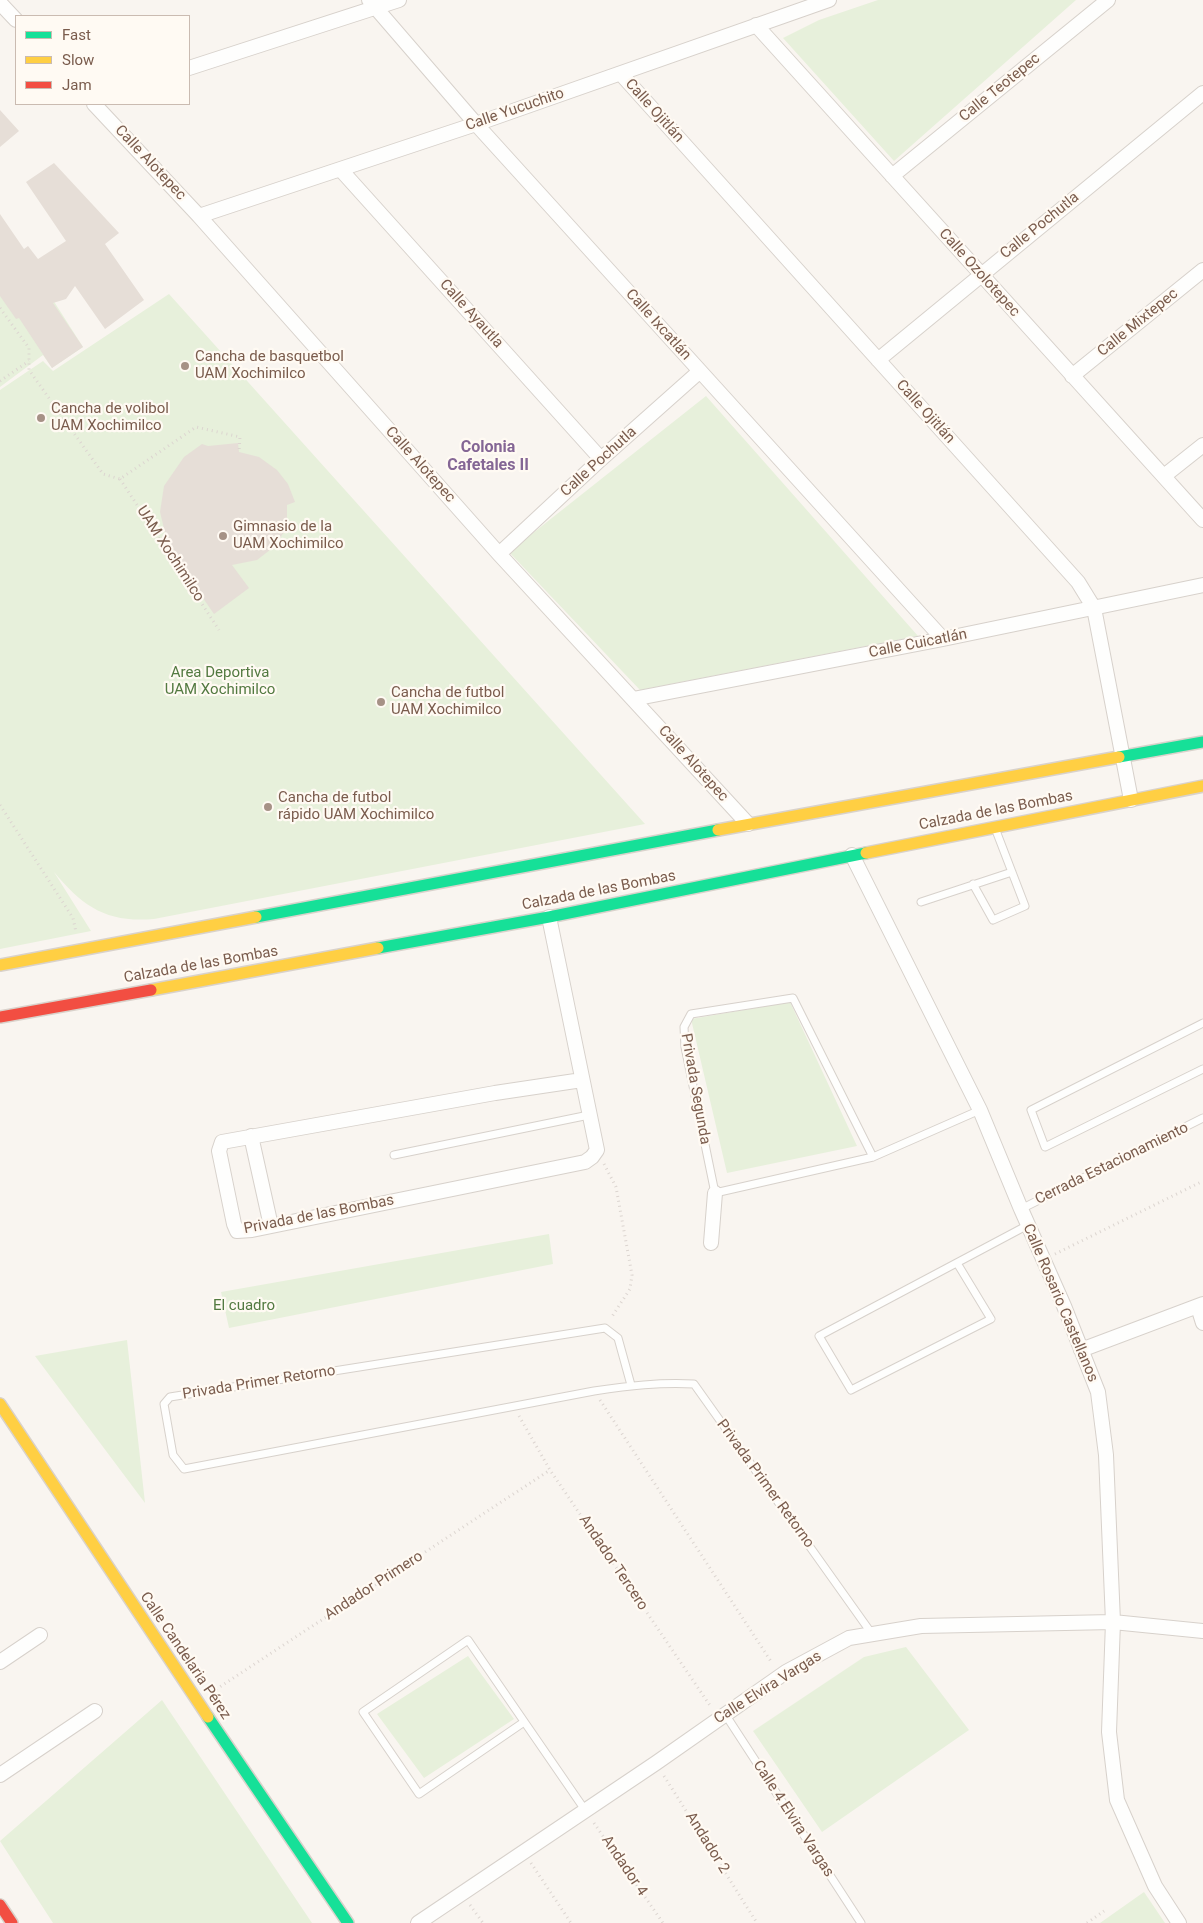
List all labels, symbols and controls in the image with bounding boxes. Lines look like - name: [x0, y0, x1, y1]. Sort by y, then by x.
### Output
- legend: [15, 15, 190, 105]
- text: Fast: [62, 26, 91, 44]
- street label: Calle Teotepec: [956, 50, 1044, 126]
- text: Slow: [62, 51, 94, 69]
- street label: Calle Ojitlán: [621, 75, 687, 147]
- text: Jam: [62, 76, 92, 94]
- street label: Calle Yucuchito: [463, 85, 567, 135]
- street label: Calle Alotepec: [111, 122, 189, 204]
- street label: Calle Pochutla: [997, 189, 1083, 263]
- street label: Calle Ozolotepec: [935, 225, 1023, 321]
- street label: Calle Ayautla: [435, 276, 507, 352]
- street label: Calle Mixtepec: [1094, 285, 1182, 361]
- street label: Calle Ixcatlán: [621, 286, 695, 364]
- place label: Cancha de basquetbol UAM Xochimilco: [195, 348, 344, 383]
- marker: Cancha de basquetbol UAM Xochimilco: [179, 360, 191, 372]
- street label: Calle Ojitlán: [892, 376, 958, 448]
- place label: Cancha de volibol UAM Xochimilco: [51, 400, 169, 435]
- marker: Cancha de volibol UAM Xochimilco: [35, 412, 47, 424]
- street label: Calle Alotepec: [381, 423, 459, 507]
- street label: Calle Pochutla: [557, 423, 641, 501]
- district label: Colonia Cafetales II: [447, 438, 529, 476]
- street label: UAM Xochimilco: [132, 503, 208, 605]
- place label: Gimnasio de la UAM Xochimilco: [233, 518, 344, 553]
- marker: Gimnasio de la UAM Xochimilco: [217, 530, 229, 542]
- street label: Calle Cuicatlán: [867, 626, 969, 662]
- park label: Area Deportiva UAM Xochimilco: [165, 664, 275, 699]
- place label: Cancha de futbol UAM Xochimilco: [391, 684, 504, 719]
- marker: Cancha de futbol UAM Xochimilco: [375, 696, 387, 708]
- street label: Calle Alotepec: [654, 722, 732, 806]
- street label: Calzada de las Bombas: [918, 787, 1074, 835]
- place label: Cancha de futbol rápido UAM Xochimilco: [278, 789, 434, 824]
- marker: Cancha de futbol rápido UAM Xochimilco: [262, 801, 274, 813]
- street label: Calzada de las Bombas: [521, 867, 677, 915]
- street label: Calzada de las Bombas: [122, 943, 280, 987]
- street label: Privada Segunda: [676, 1032, 714, 1146]
- street label: Cerrada Estacionamiento: [1032, 1119, 1192, 1209]
- street label: Privada de las Bombas: [242, 1192, 396, 1238]
- street label: Calle Rosario Castellanos: [1018, 1221, 1102, 1385]
- park label: El cuadro: [213, 1297, 275, 1315]
- street label: Privada Primer Retorno: [181, 1362, 337, 1404]
- street label: Privada Primer Retorno: [712, 1416, 818, 1552]
- street label: Andador Tercero: [575, 1512, 651, 1614]
- street label: Andador Primero: [322, 1548, 426, 1624]
- street label: Calle Candelaria Pérez: [136, 1589, 234, 1723]
- street label: Calle Elvira Vargas: [711, 1648, 825, 1728]
- street label: Calle 4 Elvira Vargas: [749, 1757, 837, 1881]
- street label: Andador 2: [681, 1809, 733, 1877]
- street label: Andador 4: [597, 1832, 651, 1900]

